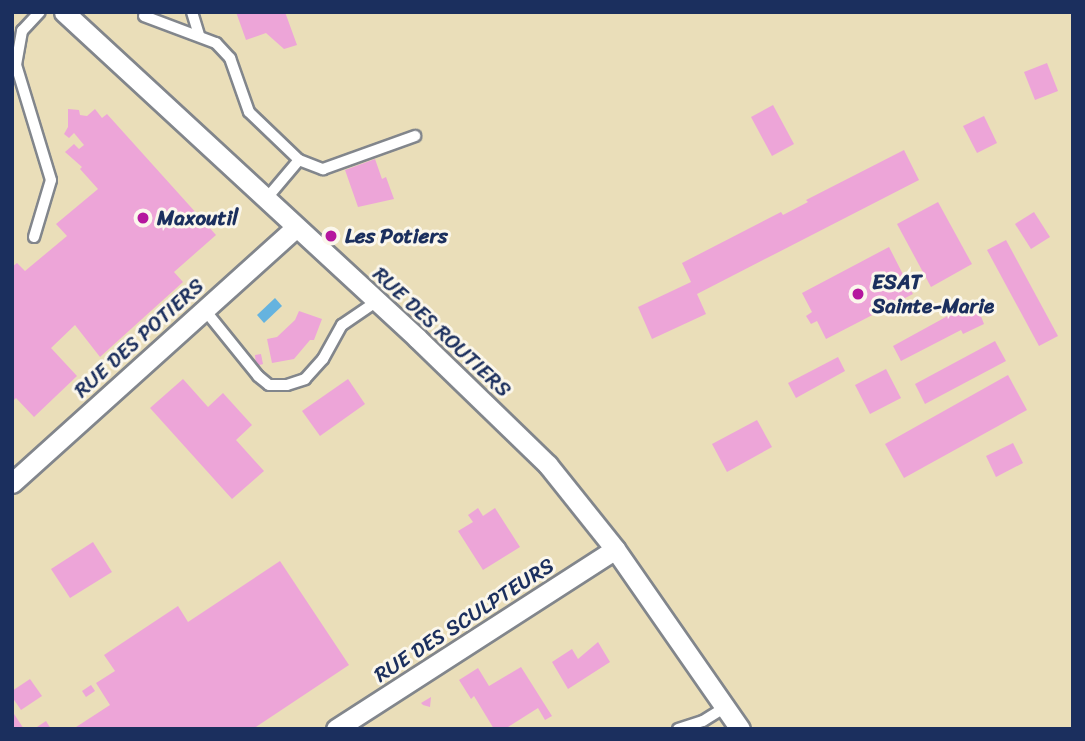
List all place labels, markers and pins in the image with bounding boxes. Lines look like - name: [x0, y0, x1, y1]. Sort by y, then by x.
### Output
- place label: Maxoutil: [157, 205, 238, 231]
- marker: Maxoutil: [135, 210, 151, 226]
- place label: Les Potiers: [345, 223, 446, 249]
- marker: Les Potiers: [323, 228, 339, 244]
- place label: ESAT Sainte-Marie: [872, 269, 994, 319]
- marker: ESAT Sainte-Marie: [850, 286, 866, 302]

